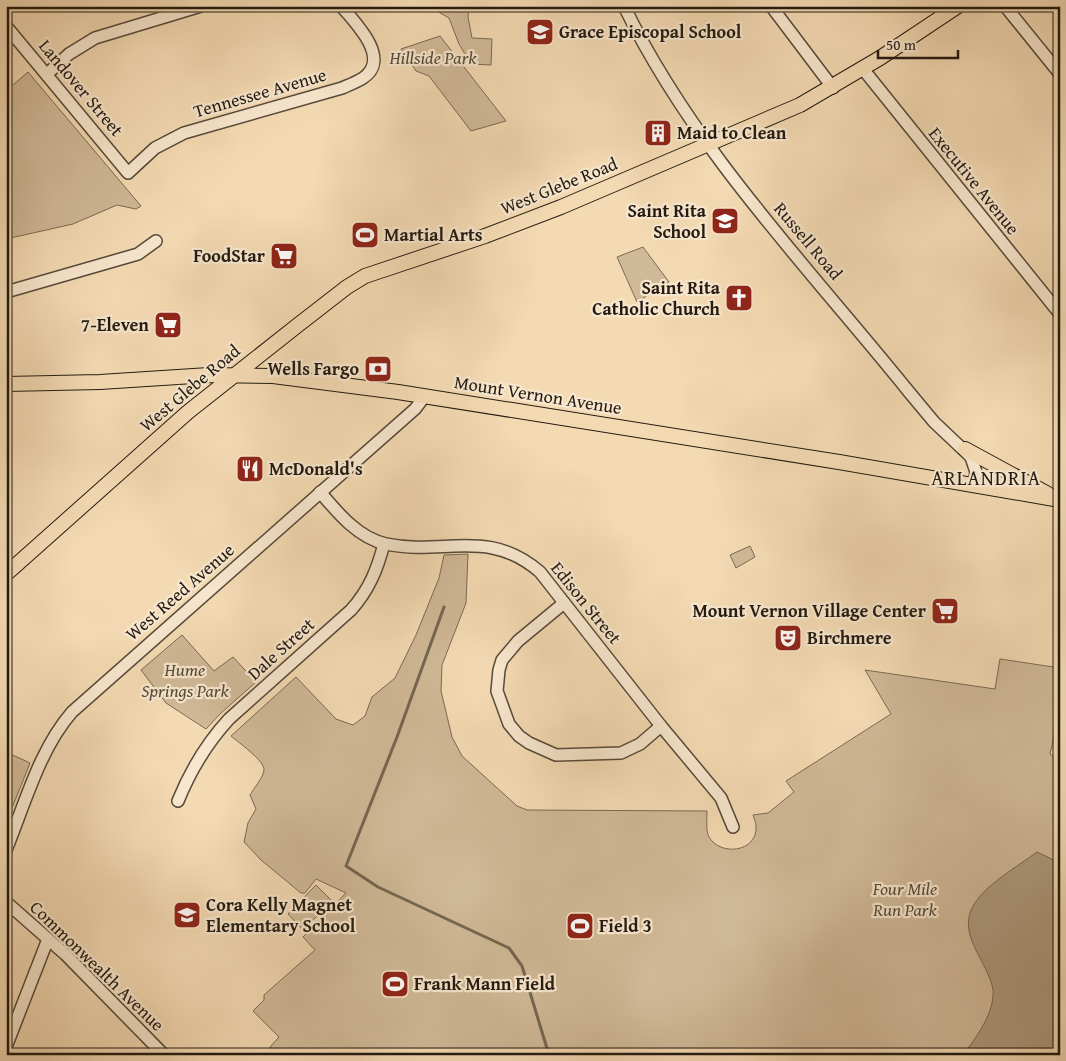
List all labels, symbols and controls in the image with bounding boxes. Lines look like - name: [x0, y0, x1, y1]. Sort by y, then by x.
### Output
- school or university icon: Grace Episcopal School: [525, 17, 555, 47]
- place label: Grace Episcopal School: [559, 18, 742, 45]
- scale bar: [878, 28, 958, 60]
- street label: Landover Street: [33, 33, 131, 143]
- text: 50 m: [886, 34, 917, 55]
- park label: Hillside Park: [388, 44, 477, 71]
- street label: Tennessee Avenue: [190, 61, 329, 124]
- building icon: Maid to Clean: [643, 118, 673, 148]
- place label: Maid to Clean: [677, 119, 787, 146]
- street label: Executive Avenue: [922, 121, 1026, 240]
- street label: West Glebe Road: [496, 150, 622, 221]
- street label: Russell Road: [768, 196, 849, 286]
- place label: Saint Rita School: [628, 197, 707, 245]
- school or university icon: Saint Rita School: [710, 206, 740, 236]
- sports icon: Martial Arts: [350, 220, 380, 250]
- place label: Martial Arts: [384, 221, 483, 248]
- supermarket icon: FoodStar: [269, 241, 299, 271]
- place label: FoodStar: [193, 242, 266, 269]
- place label: Saint Rita Catholic Church: [592, 274, 721, 322]
- church icon: Saint Rita Catholic Church: [724, 283, 754, 313]
- supermarket icon: 7-Eleven: [153, 310, 183, 340]
- place label: 7-Eleven: [81, 311, 149, 338]
- street label: West Glebe Road: [134, 337, 246, 438]
- bank icon: Wells Fargo: [363, 354, 393, 384]
- place label: Wells Fargo: [268, 355, 359, 382]
- street label: Mount Vernon Avenue: [452, 368, 624, 421]
- restaurant icon: McDonald's: [235, 454, 265, 484]
- place label: McDonald's: [269, 455, 363, 482]
- district label: ARLANDRIA: [931, 463, 1041, 492]
- street label: West Reed Avenue: [119, 537, 240, 647]
- street label: Edison Street: [545, 555, 629, 650]
- supermarket icon: Mount Vernon Village Center: [930, 596, 960, 626]
- place label: Mount Vernon Village Center: [692, 597, 927, 624]
- street label: Dale Street: [241, 611, 321, 686]
- theatre icon: Birchmere: [773, 623, 803, 653]
- place label: Birchmere: [807, 624, 892, 651]
- park label: Hume Springs Park: [141, 656, 229, 704]
- park label: Four Mile Run Park: [872, 875, 938, 923]
- place label: Cora Kelly Magnet Elementary School: [206, 891, 356, 939]
- street label: Commonwealth Avenue: [24, 894, 171, 1037]
- school or university icon: Cora Kelly Magnet Elementary School: [172, 900, 202, 930]
- sports icon: Field 3: [565, 911, 595, 941]
- place label: Field 3: [599, 912, 652, 939]
- sports icon: Frank Mann Field: [380, 969, 410, 999]
- place label: Frank Mann Field: [414, 970, 556, 997]

